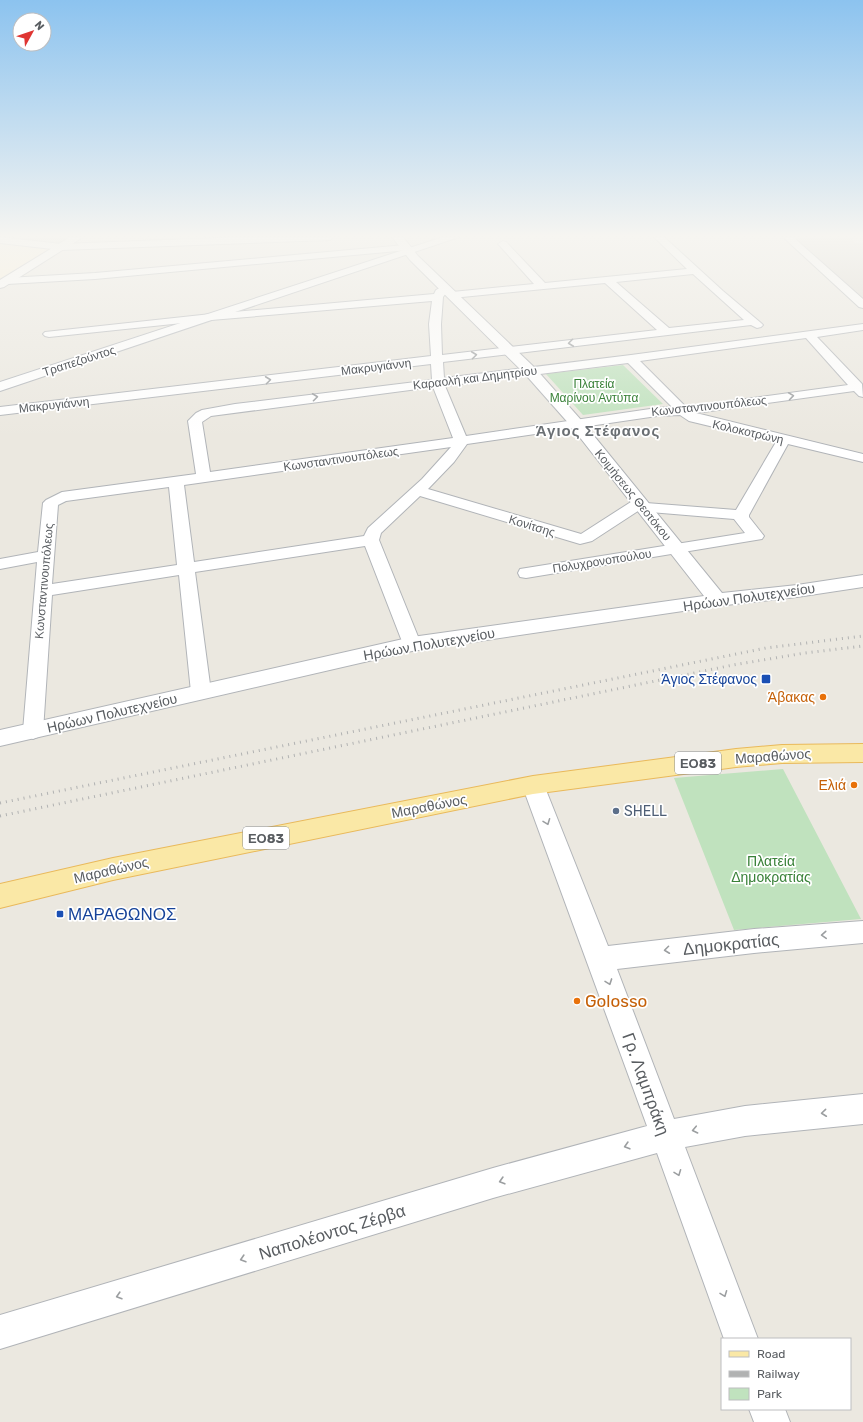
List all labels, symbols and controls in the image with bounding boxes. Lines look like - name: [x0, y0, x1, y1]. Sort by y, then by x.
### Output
- north arrow: [12, 12, 52, 52]
- text: N: [32, 19, 47, 33]
- one-way arrow: [568, 338, 574, 347]
- street label: Τραπεζούντος: [41, 343, 117, 379]
- one-way arrow: [471, 351, 477, 360]
- street label: Μακρυγιάννη: [340, 356, 412, 378]
- street label: Καραολή και Δημητρίου: [412, 363, 538, 393]
- one-way arrow: [265, 376, 271, 385]
- park label: Πλατεία Μαρίνου Αντύπα: [550, 377, 638, 405]
- one-way arrow: [788, 392, 794, 401]
- one-way arrow: [312, 393, 318, 402]
- street label: Κωνσταντινουπόλεως: [651, 393, 768, 419]
- street label: Μακρυγιάννη: [18, 394, 90, 416]
- street label: Κολοκοτρώνη: [711, 417, 785, 447]
- district label: Άγιος Στέφανος: [536, 422, 660, 440]
- street label: Κωνσταντινουπόλεως: [283, 444, 400, 474]
- street label: Κοιμήσεως Θεοτόκου: [592, 447, 674, 543]
- street label: Κονίτσης: [507, 512, 557, 540]
- street label: Κωνσταντινουπόλεως: [32, 522, 56, 639]
- street label: Πολυχρονοπούλου: [551, 546, 653, 576]
- street label: Ηρώων Πολυτεχνείου: [682, 580, 816, 615]
- street label: Ηρώων Πολυτεχνείου: [362, 625, 496, 664]
- place label: Άγιος Στέφανος: [661, 671, 757, 688]
- marker: Άγιος Στέφανος: [760, 673, 772, 685]
- place label: Άβακας: [768, 689, 815, 706]
- street label: Ηρώων Πολυτεχνείου: [45, 690, 179, 737]
- marker: Άβακας: [818, 692, 828, 702]
- street label: Μαραθώνος: [734, 745, 812, 768]
- road number: ΕΟ83: [675, 752, 721, 774]
- place label: Ελιά: [818, 777, 846, 794]
- marker: Ελιά: [849, 780, 859, 790]
- street label: Μαραθώνος: [390, 791, 468, 822]
- place label: SHELL: [624, 803, 667, 820]
- marker: SHELL: [611, 806, 621, 816]
- one-way arrow: [543, 818, 551, 825]
- road number: ΕΟ83: [243, 827, 289, 849]
- park label: Πλατεία Δημοκρατίας: [731, 853, 811, 886]
- street label: Μαραθώνος: [72, 854, 150, 887]
- place label: ΜΑΡΑΘΩΝΟΣ: [68, 904, 177, 924]
- marker: ΜΑΡΑΘΩΝΟΣ: [55, 909, 65, 919]
- street label: Δημοκρατίας: [682, 929, 780, 959]
- one-way arrow: [821, 931, 827, 940]
- one-way arrow: [664, 946, 670, 955]
- one-way arrow: [604, 979, 612, 986]
- place label: Golosso: [585, 991, 647, 1011]
- marker: Golosso: [572, 996, 582, 1006]
- street label: Γρ. Λαμπράκη: [618, 1030, 674, 1138]
- one-way arrow: [821, 1109, 827, 1118]
- one-way arrow: [692, 1125, 698, 1133]
- one-way arrow: [624, 1142, 630, 1150]
- one-way arrow: [674, 1169, 682, 1176]
- one-way arrow: [499, 1176, 506, 1185]
- street label: Ναπολέοντος Ζέρβα: [256, 1200, 408, 1264]
- one-way arrow: [240, 1254, 247, 1263]
- one-way arrow: [115, 1291, 122, 1300]
- one-way arrow: [719, 1291, 728, 1298]
- legend: [721, 1338, 851, 1410]
- text: Road: [757, 1347, 785, 1361]
- text: Railway: [757, 1367, 800, 1381]
- text: Park: [757, 1387, 783, 1401]

